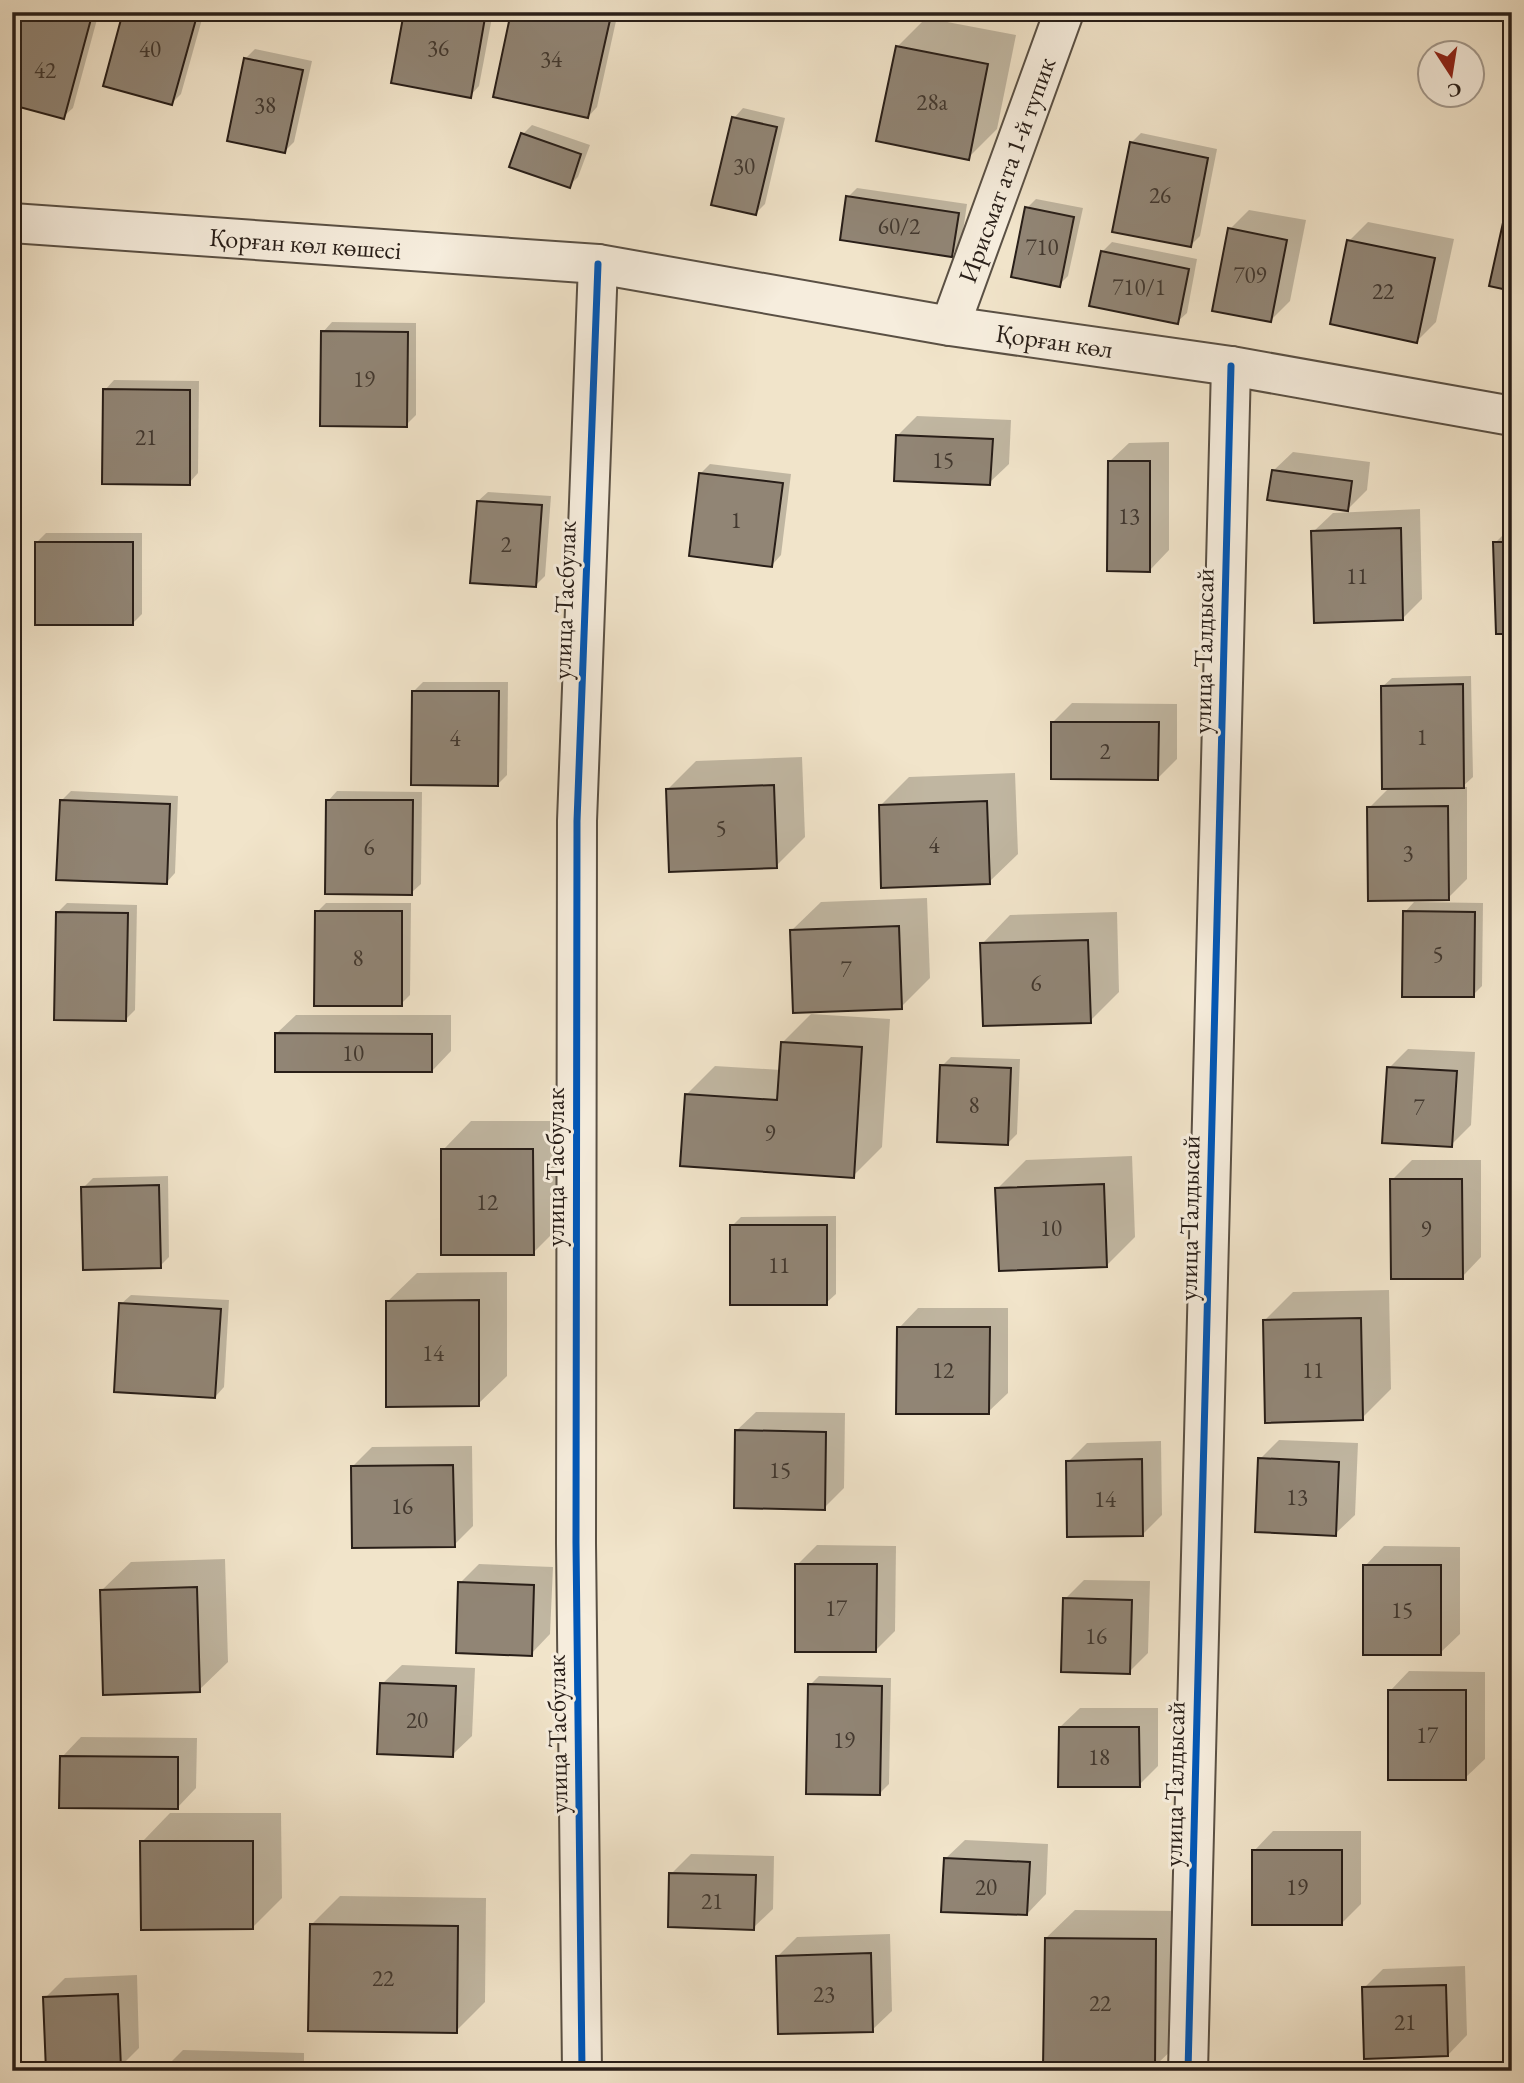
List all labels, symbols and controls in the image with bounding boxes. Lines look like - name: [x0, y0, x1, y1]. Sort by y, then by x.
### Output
- house number: 36: [427, 33, 449, 63]
- house number: 40: [139, 34, 161, 64]
- north arrow: [1416, 38, 1486, 108]
- house number: 34: [540, 44, 563, 74]
- street label: Ирисмат ата 1-й тупик: [950, 52, 1063, 287]
- house number: 42: [34, 55, 56, 85]
- text: С: [1445, 77, 1464, 104]
- house number: 28а: [916, 87, 948, 117]
- house number: 38: [254, 90, 276, 120]
- house number: 30: [733, 151, 755, 181]
- house number: 26: [1149, 180, 1171, 210]
- house number: 60/2: [878, 211, 920, 241]
- street label: Қорған көл көшесі: [208, 220, 403, 267]
- house number: 710: [1025, 232, 1059, 262]
- house number: 709: [1233, 260, 1267, 290]
- house number: 710/1: [1112, 272, 1166, 302]
- house number: 22: [1372, 276, 1394, 306]
- street label: Қорған көл: [993, 316, 1115, 366]
- house number: 19: [353, 364, 375, 394]
- house number: 21: [135, 422, 157, 452]
- house number: 15: [932, 445, 954, 475]
- house number: 13: [1118, 501, 1140, 531]
- house number: 1: [730, 505, 742, 535]
- street label: улица Тасбулак: [544, 519, 584, 680]
- house number: 2: [500, 529, 512, 559]
- house number: 11: [1346, 561, 1368, 591]
- street label: улица Талдысай: [1185, 568, 1221, 734]
- house number: 1: [1416, 722, 1428, 752]
- house number: 4: [449, 723, 461, 753]
- house number: 2: [1099, 736, 1111, 766]
- house number: 5: [715, 813, 727, 843]
- house number: 4: [928, 830, 940, 860]
- house number: 6: [363, 832, 375, 862]
- house number: 3: [1402, 838, 1414, 868]
- house number: 5: [1432, 939, 1444, 969]
- house number: 8: [352, 943, 364, 973]
- house number: 7: [840, 954, 852, 984]
- house number: 6: [1030, 968, 1042, 998]
- house number: 10: [342, 1038, 364, 1068]
- street label: улица Тасбулак: [538, 1087, 572, 1247]
- house number: 8: [968, 1090, 980, 1120]
- house number: 7: [1413, 1092, 1425, 1122]
- house number: 9: [764, 1118, 776, 1148]
- street label: улица Талдысай: [1171, 1135, 1207, 1301]
- house number: 12: [476, 1187, 498, 1217]
- house number: 10: [1040, 1213, 1062, 1243]
- house number: 9: [1420, 1214, 1432, 1244]
- house number: 11: [768, 1250, 790, 1280]
- house number: 14: [422, 1338, 445, 1368]
- house number: 12: [932, 1355, 954, 1385]
- house number: 11: [1302, 1355, 1324, 1385]
- house number: 15: [769, 1455, 791, 1485]
- house number: 13: [1286, 1482, 1308, 1512]
- house number: 14: [1094, 1484, 1117, 1514]
- house number: 16: [391, 1491, 413, 1521]
- house number: 17: [825, 1593, 848, 1623]
- house number: 15: [1391, 1595, 1413, 1625]
- house number: 16: [1085, 1621, 1107, 1651]
- street label: улица Тасбулак: [539, 1654, 575, 1814]
- street label: улица Талдысай: [1156, 1701, 1192, 1867]
- house number: 20: [406, 1705, 428, 1735]
- house number: 17: [1416, 1720, 1439, 1750]
- house number: 19: [833, 1725, 855, 1755]
- house number: 18: [1088, 1742, 1110, 1772]
- house number: 20: [975, 1872, 997, 1902]
- house number: 19: [1286, 1872, 1308, 1902]
- house number: 21: [701, 1886, 723, 1916]
- house number: 22: [372, 1963, 394, 1993]
- house number: 23: [813, 1979, 835, 2009]
- house number: 22: [1089, 1988, 1111, 2018]
- house number: 21: [1394, 2007, 1416, 2037]

